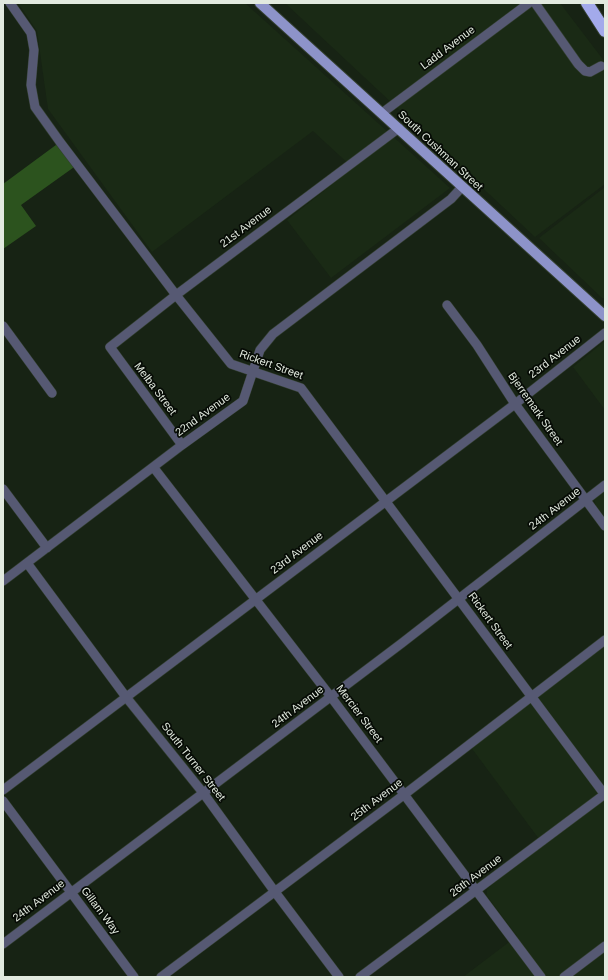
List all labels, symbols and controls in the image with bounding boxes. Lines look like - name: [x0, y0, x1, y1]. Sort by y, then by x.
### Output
- street label: Ladd Avenue: [418, 23, 478, 73]
- street label: South Cushman Street: [395, 108, 485, 194]
- street label: 21st Avenue: [218, 203, 274, 251]
- street label: 23rd Avenue: [526, 333, 584, 381]
- street label: Rickert Street: [237, 347, 305, 383]
- street label: Melba Street: [131, 360, 179, 418]
- street label: Bjerremark Street: [505, 370, 565, 448]
- street label: 22nd Avenue: [173, 391, 233, 439]
- street label: 24th Avenue: [527, 485, 583, 533]
- street label: 23rd Avenue: [268, 529, 326, 577]
- street label: Rickert Street: [465, 590, 515, 652]
- street label: Mercier Street: [333, 682, 385, 746]
- street label: 24th Avenue: [269, 683, 327, 731]
- street label: South Turner Street: [158, 720, 228, 804]
- street label: 25th Avenue: [348, 776, 406, 824]
- street label: 26th Avenue: [447, 852, 505, 900]
- street label: 24th Avenue: [10, 877, 68, 925]
- street label: Gillam Way: [78, 885, 122, 937]

